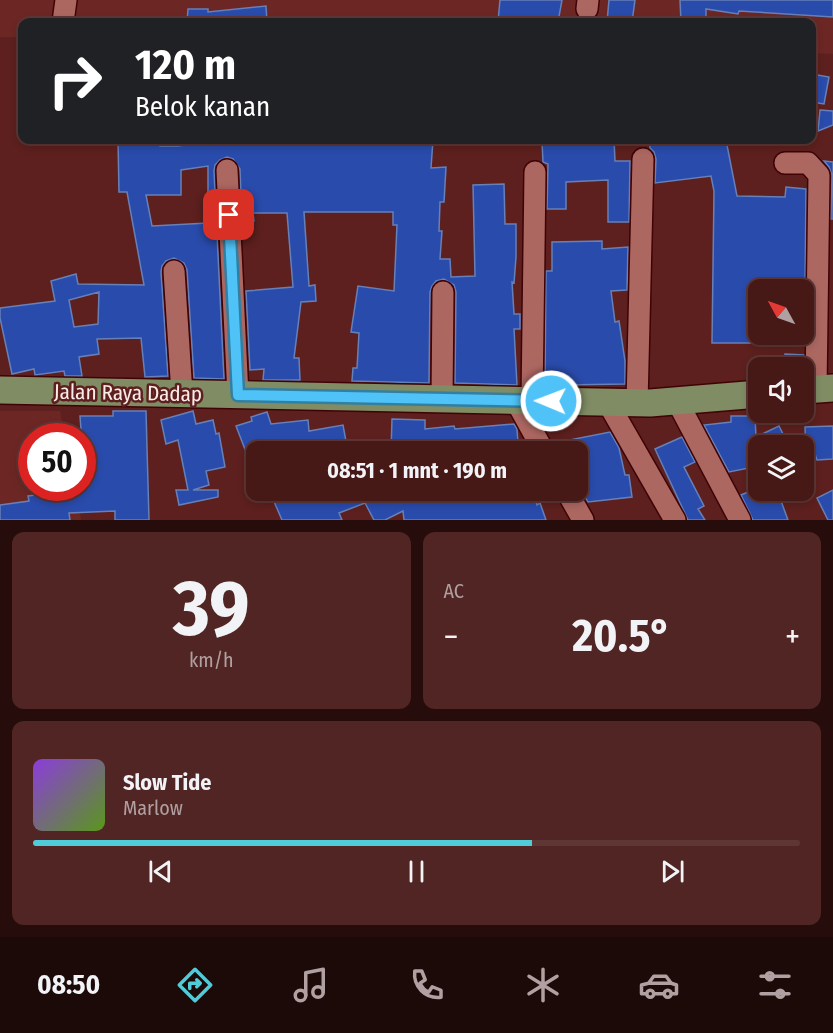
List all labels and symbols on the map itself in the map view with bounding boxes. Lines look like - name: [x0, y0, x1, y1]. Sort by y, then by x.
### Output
- pin: [203, 189, 254, 240]
- north arrow: [748, 279, 814, 345]
- position arrow: [519, 369, 583, 433]
- street label: Jalan Raya Dadap: [54, 379, 202, 407]
- speed limit sign: 50: [18, 423, 96, 501]

